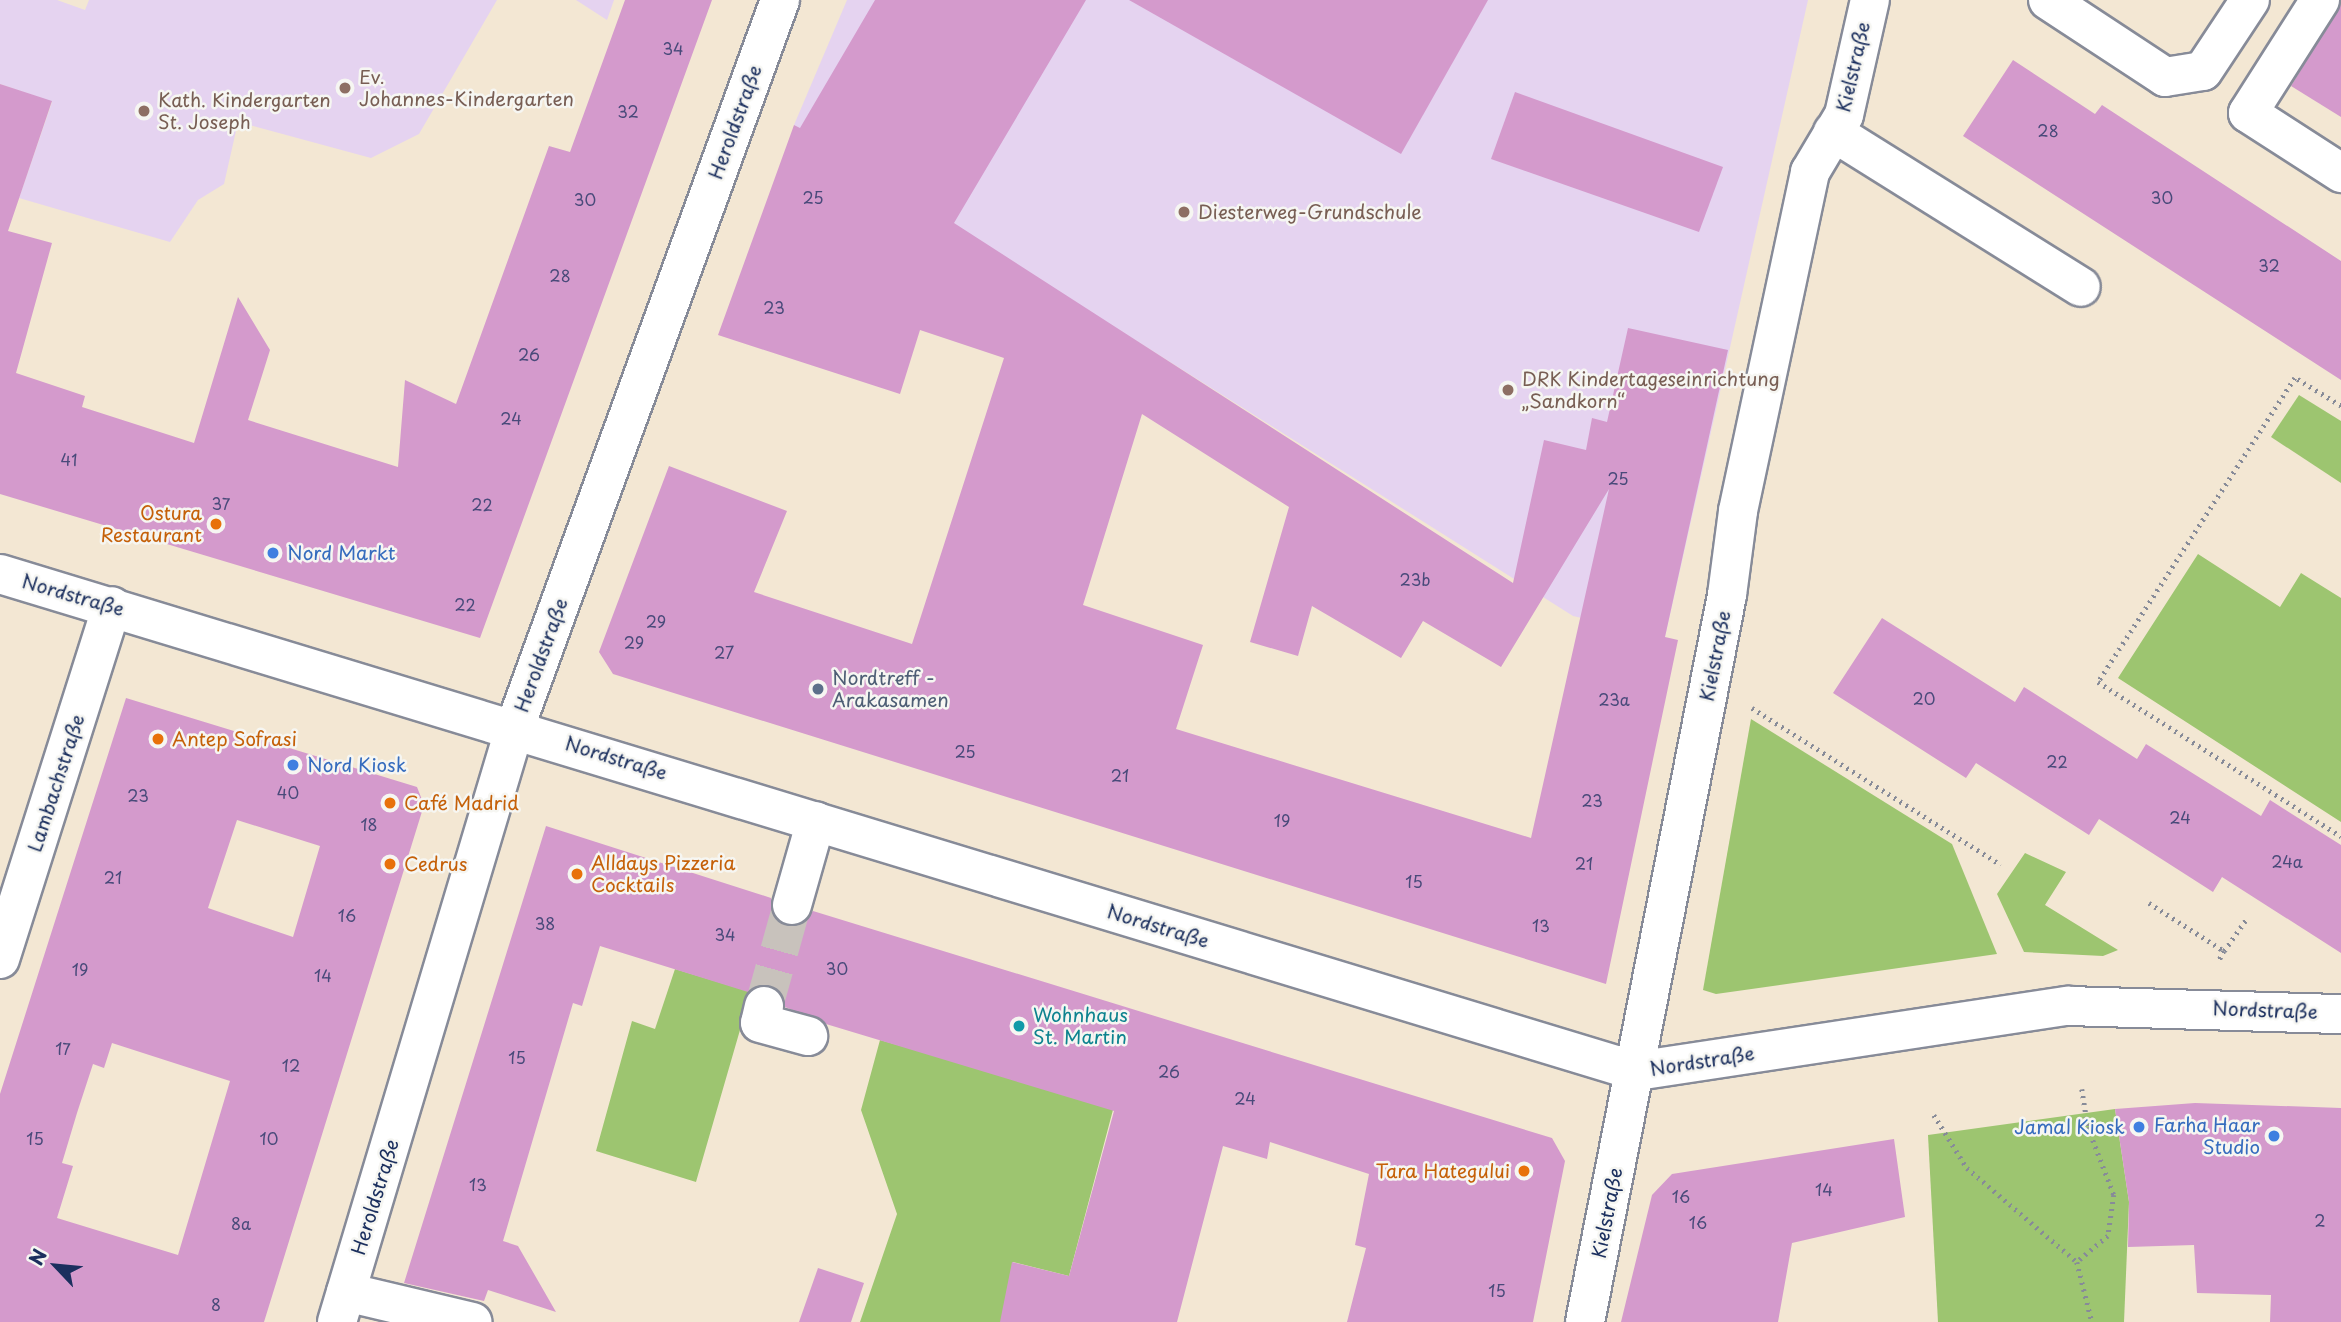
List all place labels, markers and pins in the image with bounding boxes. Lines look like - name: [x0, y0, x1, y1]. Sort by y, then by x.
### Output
- place label: Ev. Johannes-Kindergarten: [359, 66, 574, 110]
- marker: Ev. Johannes-Kindergarten: [337, 80, 353, 96]
- place label: Kath. Kindergarten St. Joseph: [158, 89, 332, 133]
- marker: Kath. Kindergarten St. Joseph: [136, 103, 152, 119]
- place label: Diesterweg-Grundschule: [1198, 201, 1422, 223]
- marker: Diesterweg-Grundschule: [1176, 204, 1192, 220]
- place label: DRK Kindertageseinrichtung „Sandkorn“: [1522, 368, 1782, 412]
- marker: DRK Kindertageseinrichtung „Sandkorn“: [1500, 382, 1516, 398]
- place label: Ostura Restaurant: [100, 502, 202, 546]
- marker: Ostura Restaurant: [208, 516, 224, 532]
- place label: Nord Markt: [287, 542, 396, 564]
- marker: Nord Markt: [265, 545, 281, 561]
- place label: Nordtreff - Arakasamen: [832, 667, 949, 711]
- marker: Nordtreff - Arakasamen: [810, 681, 826, 697]
- place label: Antep Sofrasi: [172, 728, 298, 750]
- marker: Antep Sofrasi: [150, 731, 166, 747]
- place label: Nord Kiosk: [307, 754, 408, 776]
- marker: Nord Kiosk: [285, 757, 301, 773]
- place label: Café Madrid: [404, 792, 518, 814]
- marker: Café Madrid: [382, 795, 398, 811]
- place label: Alldays Pizzeria Cocktails: [591, 852, 734, 896]
- place label: Cedrus: [404, 853, 467, 875]
- marker: Cedrus: [382, 856, 398, 872]
- marker: Alldays Pizzeria Cocktails: [569, 866, 585, 882]
- place label: Wohnhaus St. Martin: [1033, 1004, 1128, 1048]
- marker: Wohnhaus St. Martin: [1011, 1018, 1027, 1034]
- place label: Farha Haar Studio: [2153, 1114, 2260, 1158]
- place label: Jamal Kiosk: [2013, 1116, 2125, 1138]
- marker: Jamal Kiosk: [2131, 1119, 2147, 1135]
- marker: Farha Haar Studio: [2266, 1128, 2282, 1144]
- place label: Tara Hategului: [1375, 1160, 1510, 1182]
- marker: Tara Hategului: [1516, 1163, 1532, 1179]

